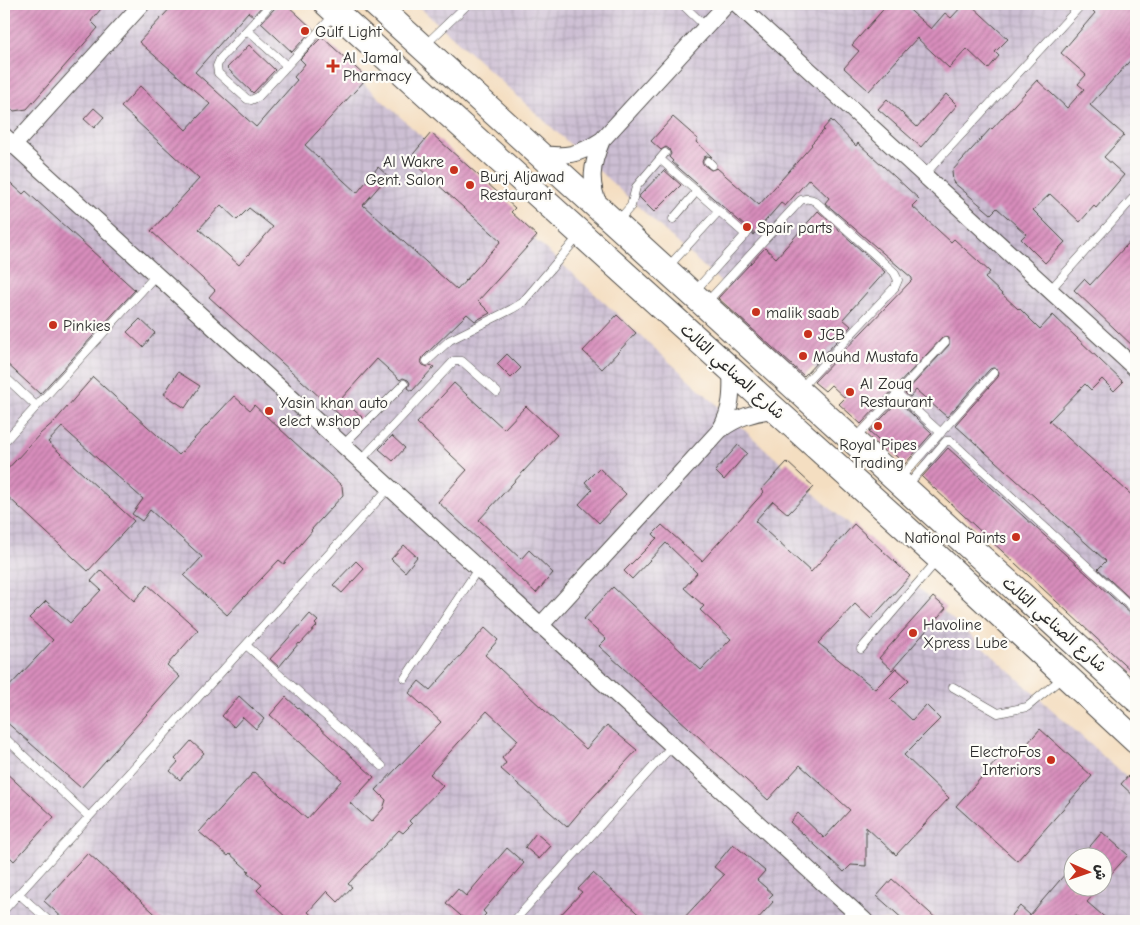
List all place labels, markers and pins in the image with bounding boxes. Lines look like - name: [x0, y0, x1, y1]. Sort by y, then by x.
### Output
- place label: Gulf Light: [315, 23, 382, 41]
- marker: Gulf Light: [299, 25, 311, 37]
- place label: Al Jamal Pharmacy: [343, 49, 412, 85]
- marker: Al Jamal Pharmacy: [327, 60, 339, 72]
- place label: Al Wakre Gent. Salon: [365, 153, 444, 189]
- marker: Al Wakre Gent. Salon: [448, 164, 460, 176]
- place label: Burj Aljawad Restaurant: [480, 168, 564, 204]
- marker: Burj Aljawad Restaurant: [464, 179, 476, 191]
- place label: Spair parts: [757, 219, 833, 237]
- marker: Spair parts: [741, 221, 753, 233]
- place label: malik saab: [766, 304, 839, 322]
- marker: malik saab: [750, 306, 762, 318]
- place label: Pinkies: [63, 317, 111, 335]
- marker: Pinkies: [47, 319, 59, 331]
- place label: JCB: [818, 326, 845, 344]
- marker: JCB: [802, 328, 814, 340]
- place label: Mouhd Mustafa: [813, 348, 919, 366]
- marker: Mouhd Mustafa: [797, 350, 809, 362]
- place label: Al Zouq Restaurant: [860, 375, 933, 411]
- marker: Al Zouq Restaurant: [844, 386, 856, 398]
- place label: Yasin khan auto elect w.shop: [279, 394, 388, 430]
- marker: Yasin khan auto elect w.shop: [263, 405, 275, 417]
- marker: Royal Pipes Trading: [872, 420, 884, 432]
- place label: Royal Pipes Trading: [839, 436, 917, 472]
- place label: National Paints: [904, 529, 1006, 547]
- marker: National Paints: [1010, 531, 1022, 543]
- place label: Havoline Xpress Lube: [923, 616, 1008, 652]
- marker: Havoline Xpress Lube: [907, 627, 919, 639]
- place label: ElectroFos Interiors: [970, 743, 1041, 779]
- marker: ElectroFos Interiors: [1045, 754, 1057, 766]

